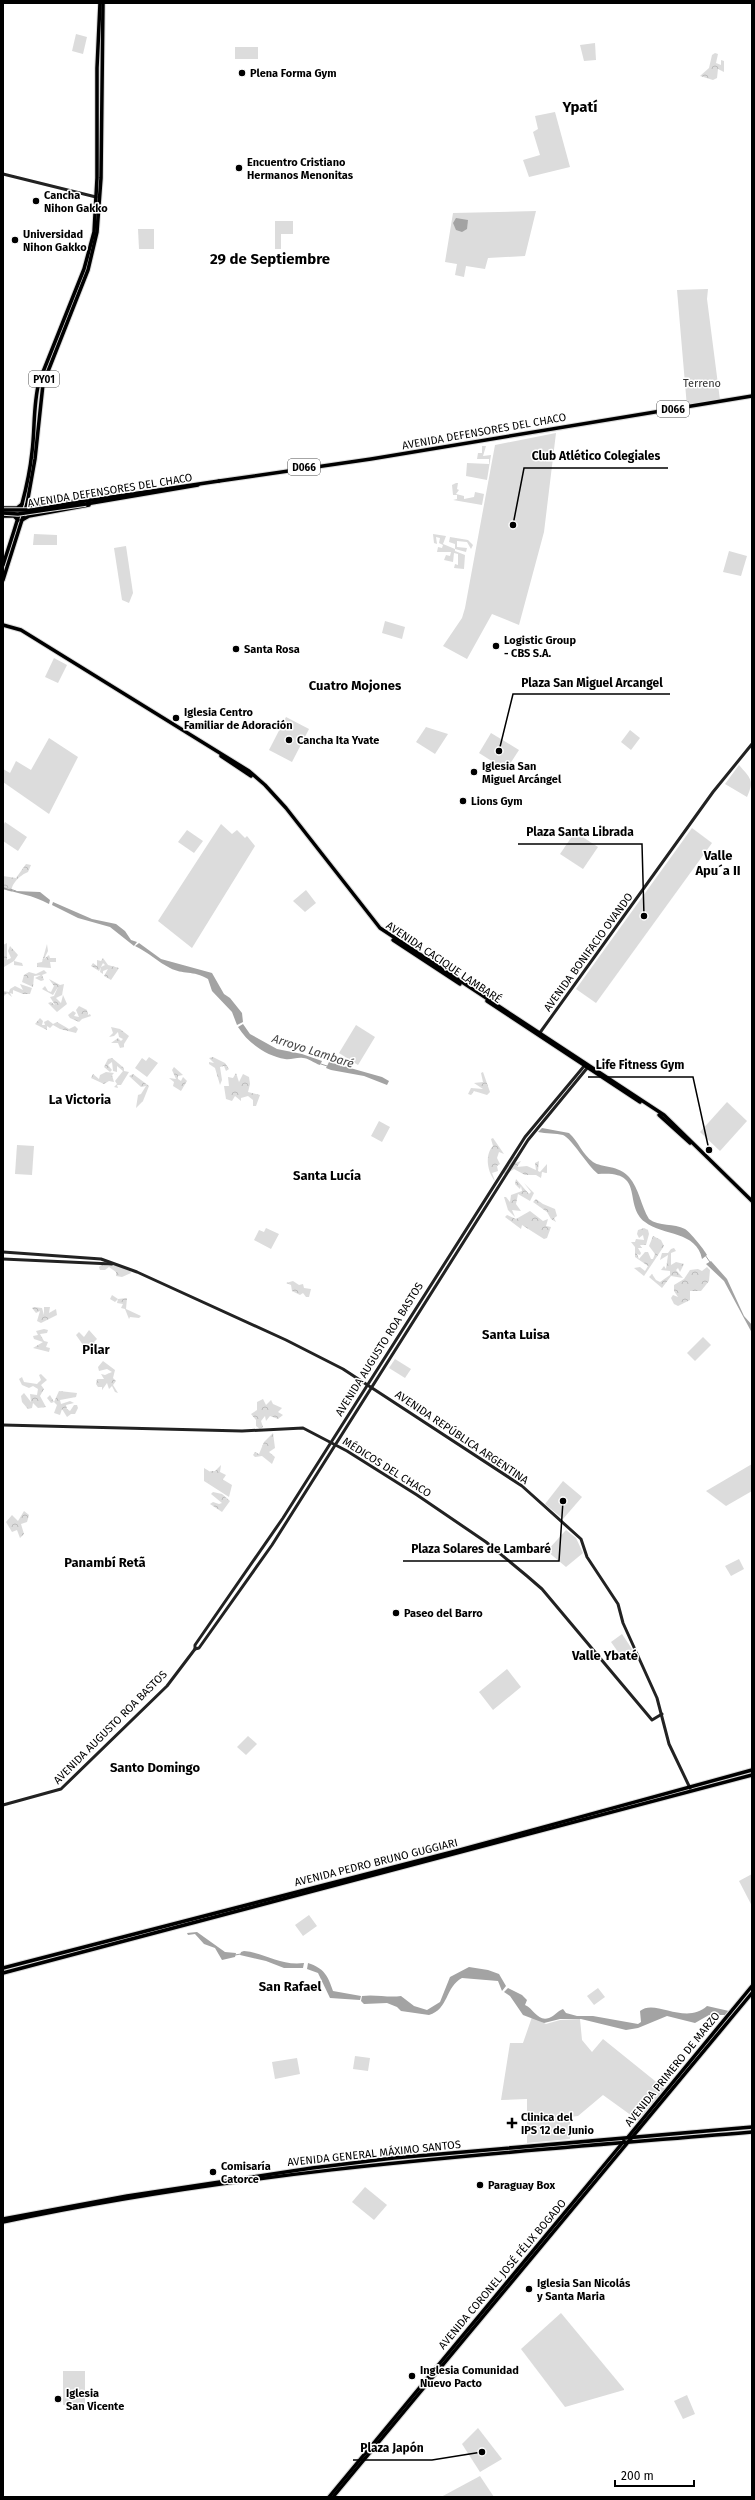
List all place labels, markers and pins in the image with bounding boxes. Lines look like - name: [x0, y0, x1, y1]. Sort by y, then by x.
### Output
- place label: Plena Forma Gym: [250, 67, 337, 80]
- marker: Plena Forma Gym: [237, 68, 247, 78]
- place label: Encuentro Cristiano Hermanos Menonitas: [247, 156, 354, 182]
- marker: Encuentro Cristiano Hermanos Menonitas: [234, 163, 244, 173]
- place label: Cancha Nihon Gakko: [44, 189, 108, 215]
- marker: Cancha Nihon Gakko: [31, 196, 41, 206]
- place label: Universidad Nihon Gakko: [23, 228, 87, 254]
- marker: Universidad Nihon Gakko: [10, 235, 20, 245]
- callout: Club Atlético Colegiales: [524, 444, 668, 468]
- place label: Logistic Group - CBS S.A.: [504, 634, 576, 660]
- marker: Logistic Group - CBS S.A.: [491, 641, 501, 651]
- place label: Santa Rosa: [244, 643, 300, 656]
- marker: Santa Rosa: [231, 644, 241, 654]
- callout: Plaza San Miguel Arcangel: [513, 670, 670, 694]
- place label: Iglesia Centro Familiar de Adoración: [184, 706, 293, 732]
- marker: Iglesia Centro Familiar de Adoración: [171, 713, 181, 723]
- place label: Cancha Ita Yvate: [297, 734, 379, 747]
- marker: Cancha Ita Yvate: [284, 735, 294, 745]
- place label: Iglesia San Miguel Arcángel: [482, 760, 562, 786]
- marker: Iglesia San Miguel Arcángel: [469, 767, 479, 777]
- place label: Lions Gym: [471, 795, 523, 808]
- marker: Lions Gym: [458, 796, 468, 806]
- callout: Plaza Santa Librada: [518, 820, 642, 844]
- callout: Life Fitness Gym: [588, 1053, 693, 1077]
- callout: Plaza Solares de Lambaré: [403, 1537, 559, 1561]
- place label: Paseo del Barro: [404, 1607, 483, 1620]
- marker: Paseo del Barro: [391, 1608, 401, 1618]
- place label: Clinica del IPS 12 de Junio: [521, 2111, 594, 2137]
- marker: Clinica del IPS 12 de Junio: [506, 2117, 518, 2129]
- place label: Comisaría Catorce: [221, 2160, 271, 2186]
- marker: Comisaría Catorce: [208, 2167, 218, 2177]
- place label: Paraguay Box: [488, 2179, 555, 2192]
- marker: Paraguay Box: [475, 2180, 485, 2190]
- place label: Iglesia San Nicolás y Santa Maria: [536, 2277, 631, 2303]
- marker: Iglesia San Nicolás y Santa Maria: [524, 2284, 534, 2294]
- place label: Inglesia Comunidad Nuevo Pacto: [420, 2364, 519, 2390]
- marker: Inglesia Comunidad Nuevo Pacto: [407, 2371, 417, 2381]
- place label: Iglesia San Vicente: [66, 2387, 124, 2413]
- marker: Iglesia San Vicente: [53, 2394, 63, 2404]
- callout: Plaza Japón: [353, 2436, 432, 2460]

